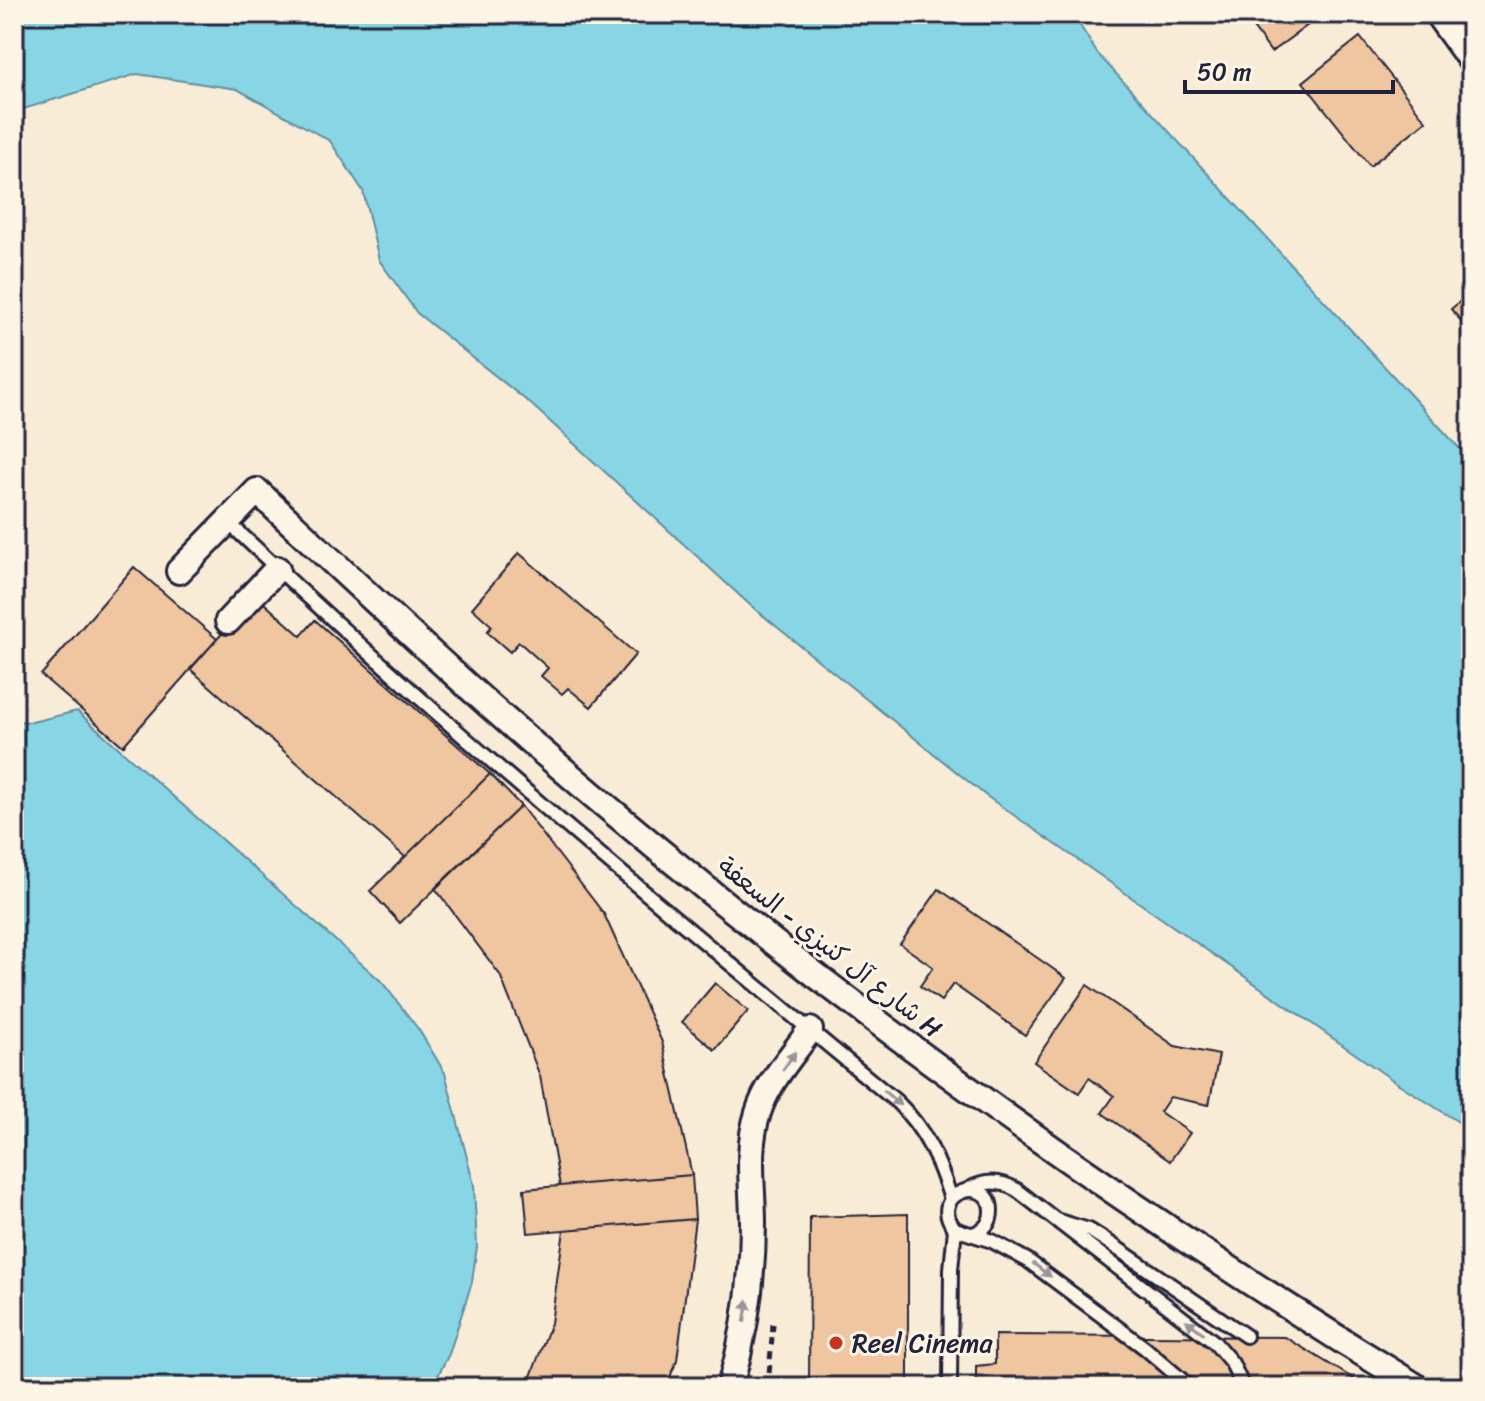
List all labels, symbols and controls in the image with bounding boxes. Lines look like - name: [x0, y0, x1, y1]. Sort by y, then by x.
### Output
- scale bar: [1185, 44, 1393, 94]
- text: 50 m: [1197, 51, 1252, 93]
- street label: شارع آل كنيزي - السعفة H: [707, 844, 953, 1050]
- one-way arrow: [780, 1050, 796, 1071]
- one-way arrow: [881, 1089, 901, 1106]
- one-way arrow: [1032, 1262, 1052, 1278]
- one-way arrow: [740, 1298, 753, 1323]
- place label: Reel Cinema: [852, 1320, 993, 1366]
- one-way arrow: [1185, 1320, 1206, 1336]
- marker: Reel Cinema: [827, 1334, 845, 1352]

